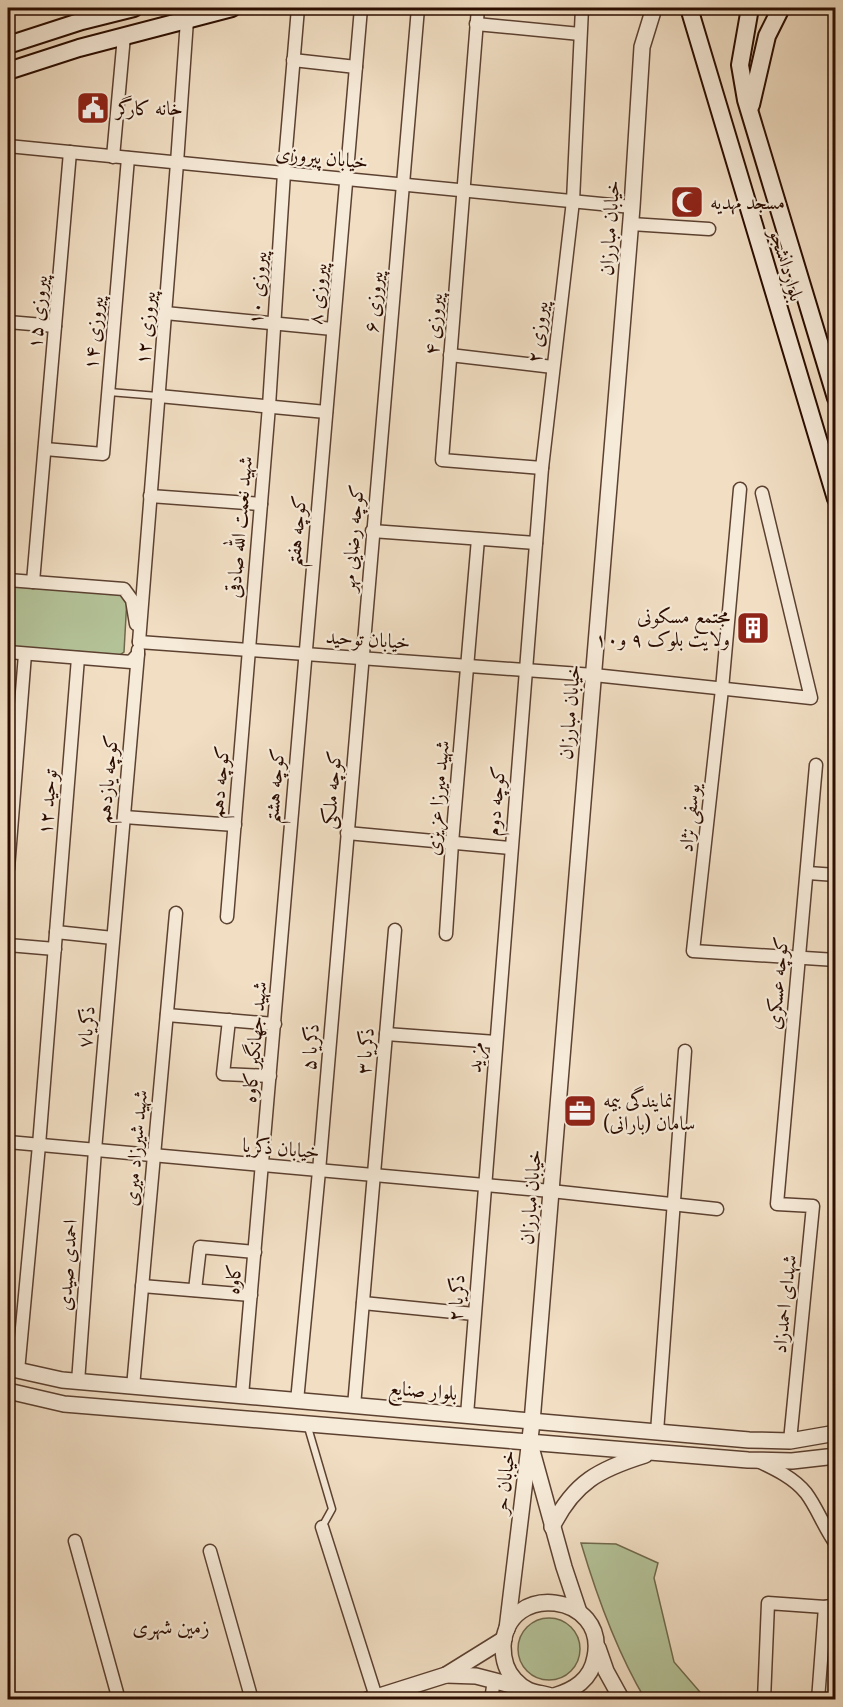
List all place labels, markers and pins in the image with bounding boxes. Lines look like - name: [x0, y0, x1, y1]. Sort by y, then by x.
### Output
- public building icon: خانه کارگر: [75, 90, 111, 126]
- place label: خانه کارگر: [114, 93, 183, 122]
- mosque icon: مسجد مهدیه: [669, 184, 705, 220]
- place label: مسجد مهدیه: [710, 187, 785, 216]
- place label: مجتمع مسکونی ولایت بلوک ۹ و۱۰: [595, 601, 730, 653]
- building icon: مجتمع مسکونی ولایت بلوک ۹ و۱۰: [735, 610, 771, 646]
- place label: نمایندگی بیمه سامان (بارانی): [603, 1085, 695, 1137]
- office icon: نمایندگی بیمه سامان (بارانی): [562, 1093, 598, 1129]

